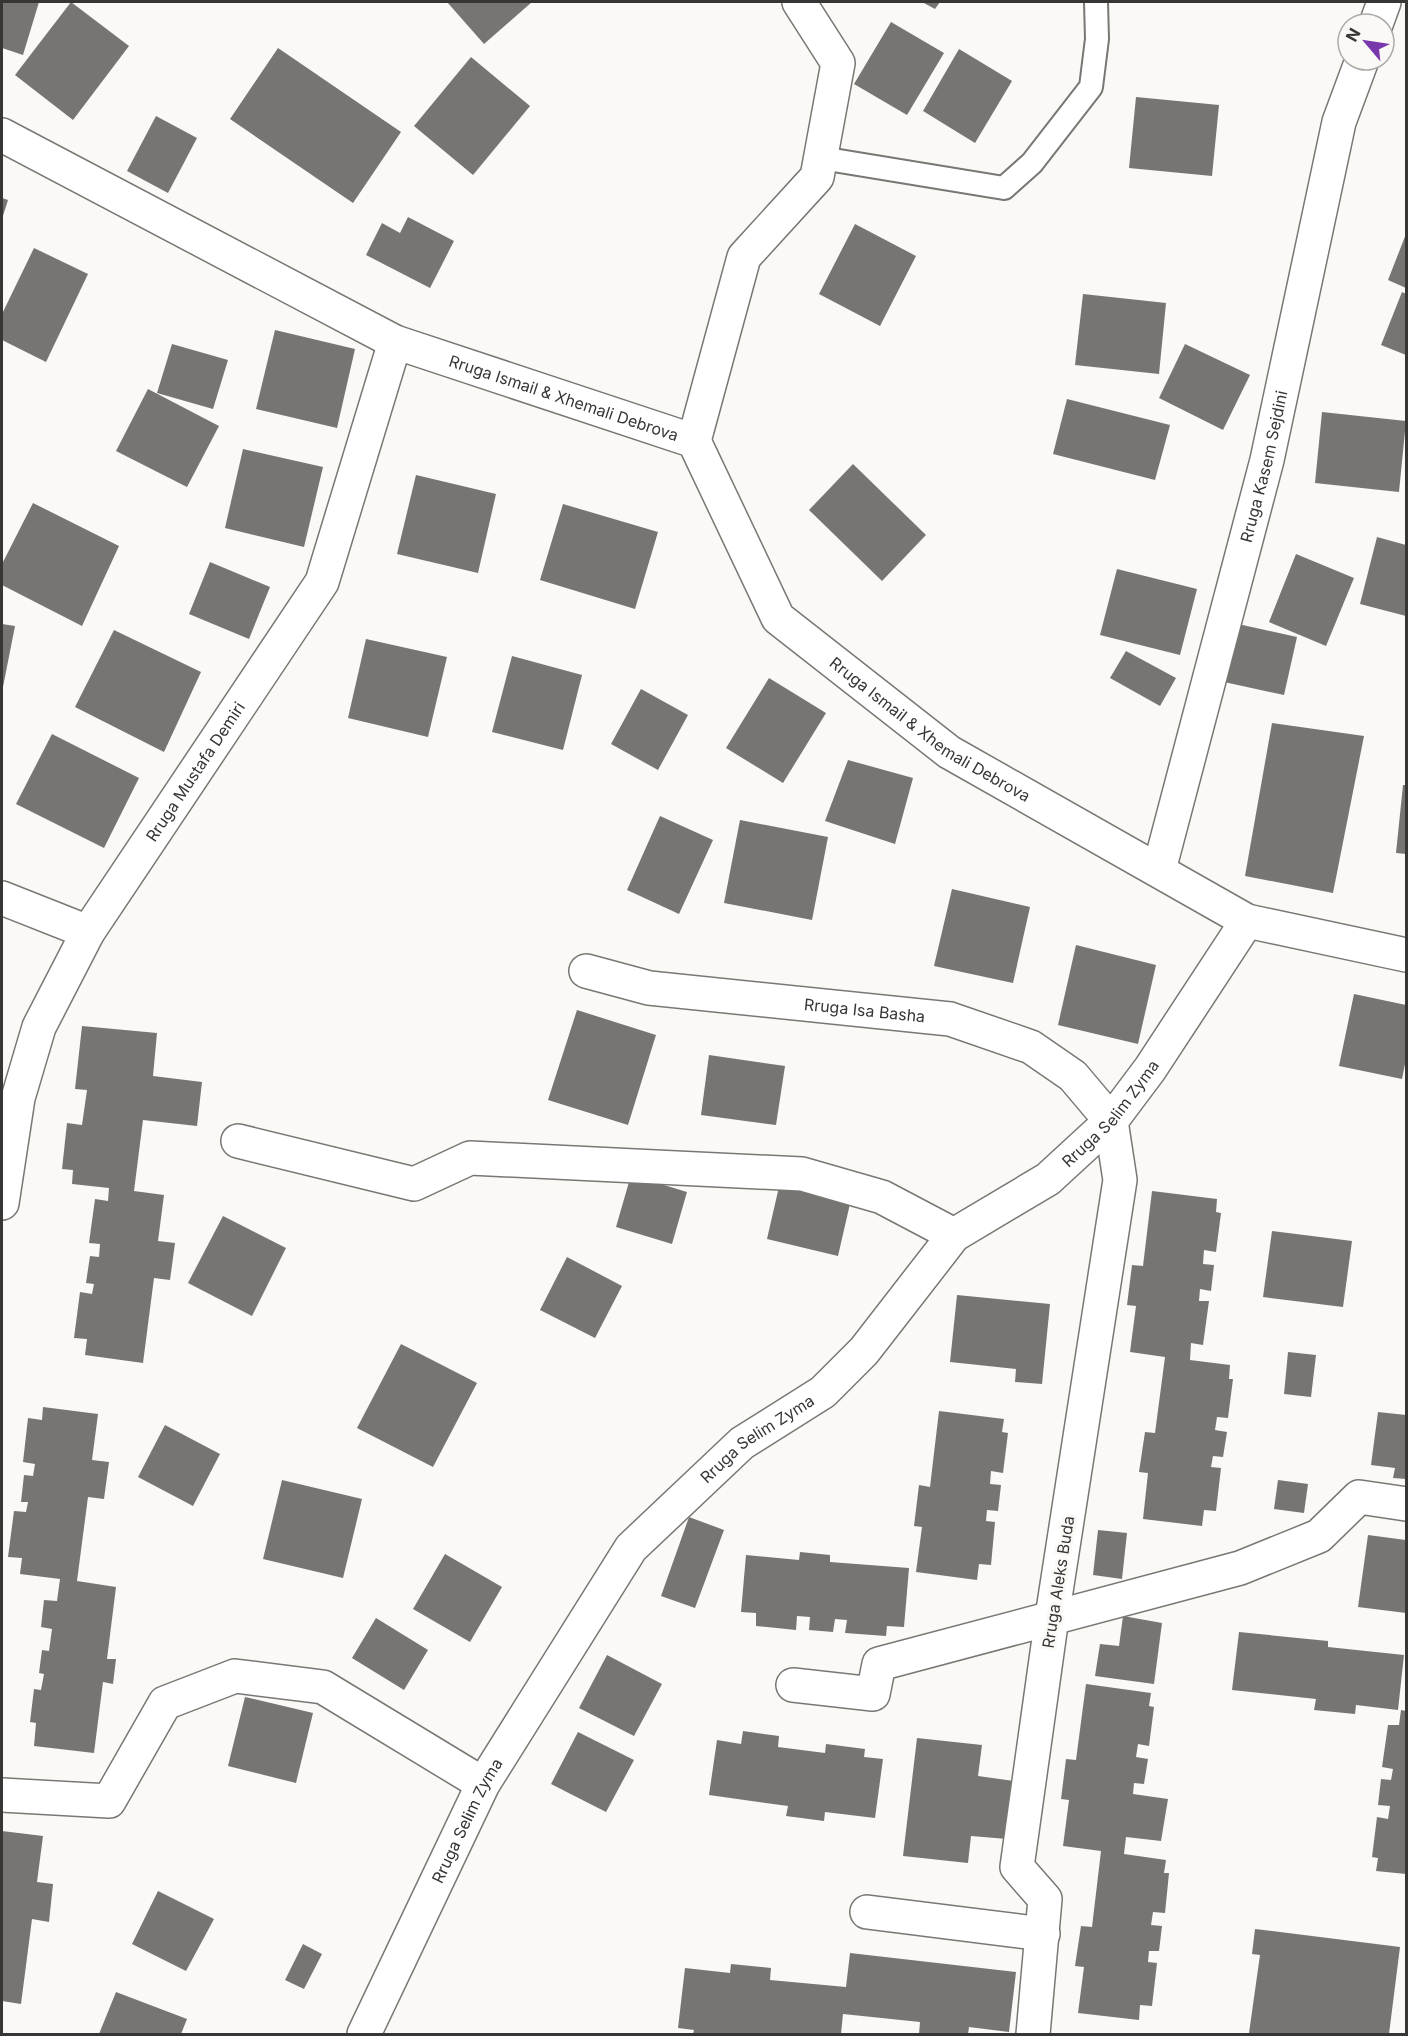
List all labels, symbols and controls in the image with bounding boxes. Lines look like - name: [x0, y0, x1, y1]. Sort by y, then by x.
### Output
- north arrow: [1336, 12, 1396, 72]
- text: N: [1341, 25, 1365, 45]
- street label: Rruga Ismail & Xhemali Debrova: [447, 351, 681, 445]
- street label: Rruga Kasem Sejdini: [1236, 389, 1292, 545]
- street label: Rruga Ismail & Xhemali Debrova: [826, 652, 1034, 806]
- street label: Rruga Mustafa Demiri: [141, 698, 249, 845]
- street label: Rruga Isa Basha: [803, 994, 926, 1026]
- street label: Rruga Selim Zyma: [1058, 1056, 1163, 1171]
- street label: Rruga Selim Zyma: [696, 1390, 818, 1487]
- street label: Rruga Aleks Buda: [1038, 1514, 1078, 1650]
- street label: Rruga Selim Zyma: [427, 1754, 507, 1886]

